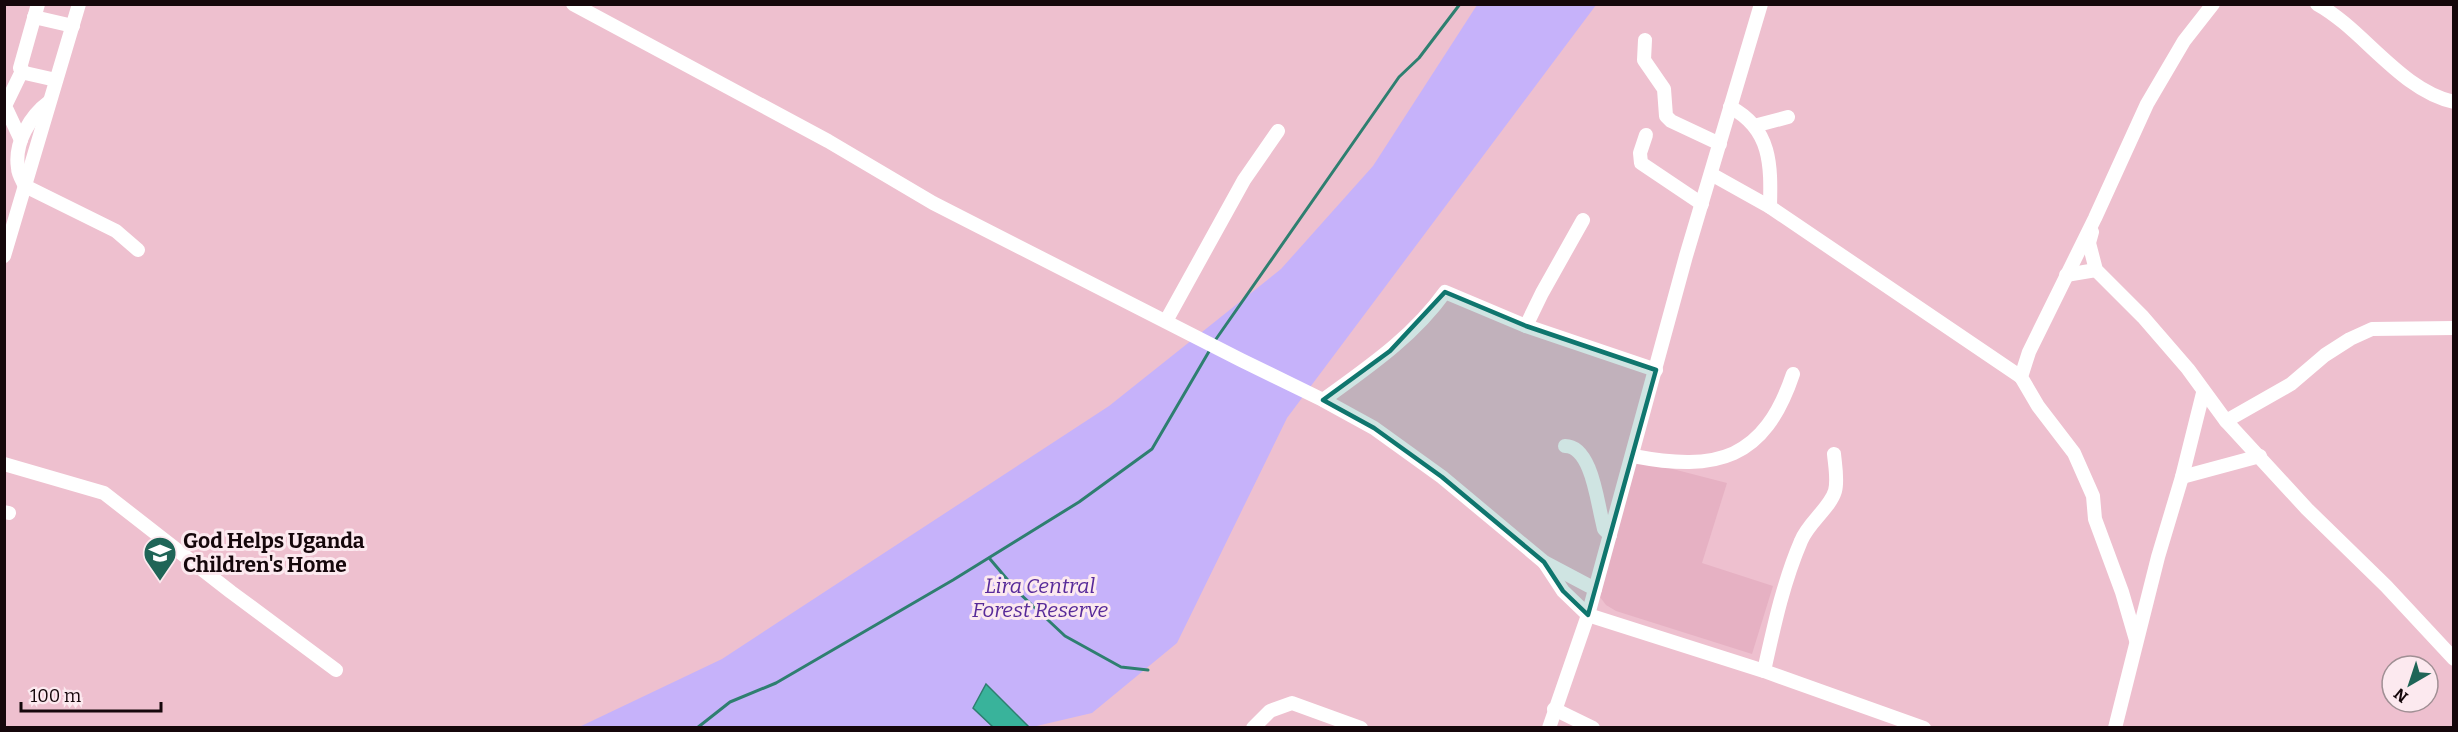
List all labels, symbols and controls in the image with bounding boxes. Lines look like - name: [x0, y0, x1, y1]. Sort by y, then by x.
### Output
- place label: God Helps Uganda Children's Home: [183, 528, 365, 578]
- school or university icon: God Helps Uganda Children's Home: [142, 535, 178, 582]
- park label: Lira Central Forest Reserve: [972, 573, 1109, 623]
- north arrow: [2380, 654, 2440, 714]
- scale bar: [21, 675, 160, 713]
- text: N: [2390, 684, 2412, 707]
- text: 100 m: [30, 685, 81, 707]

